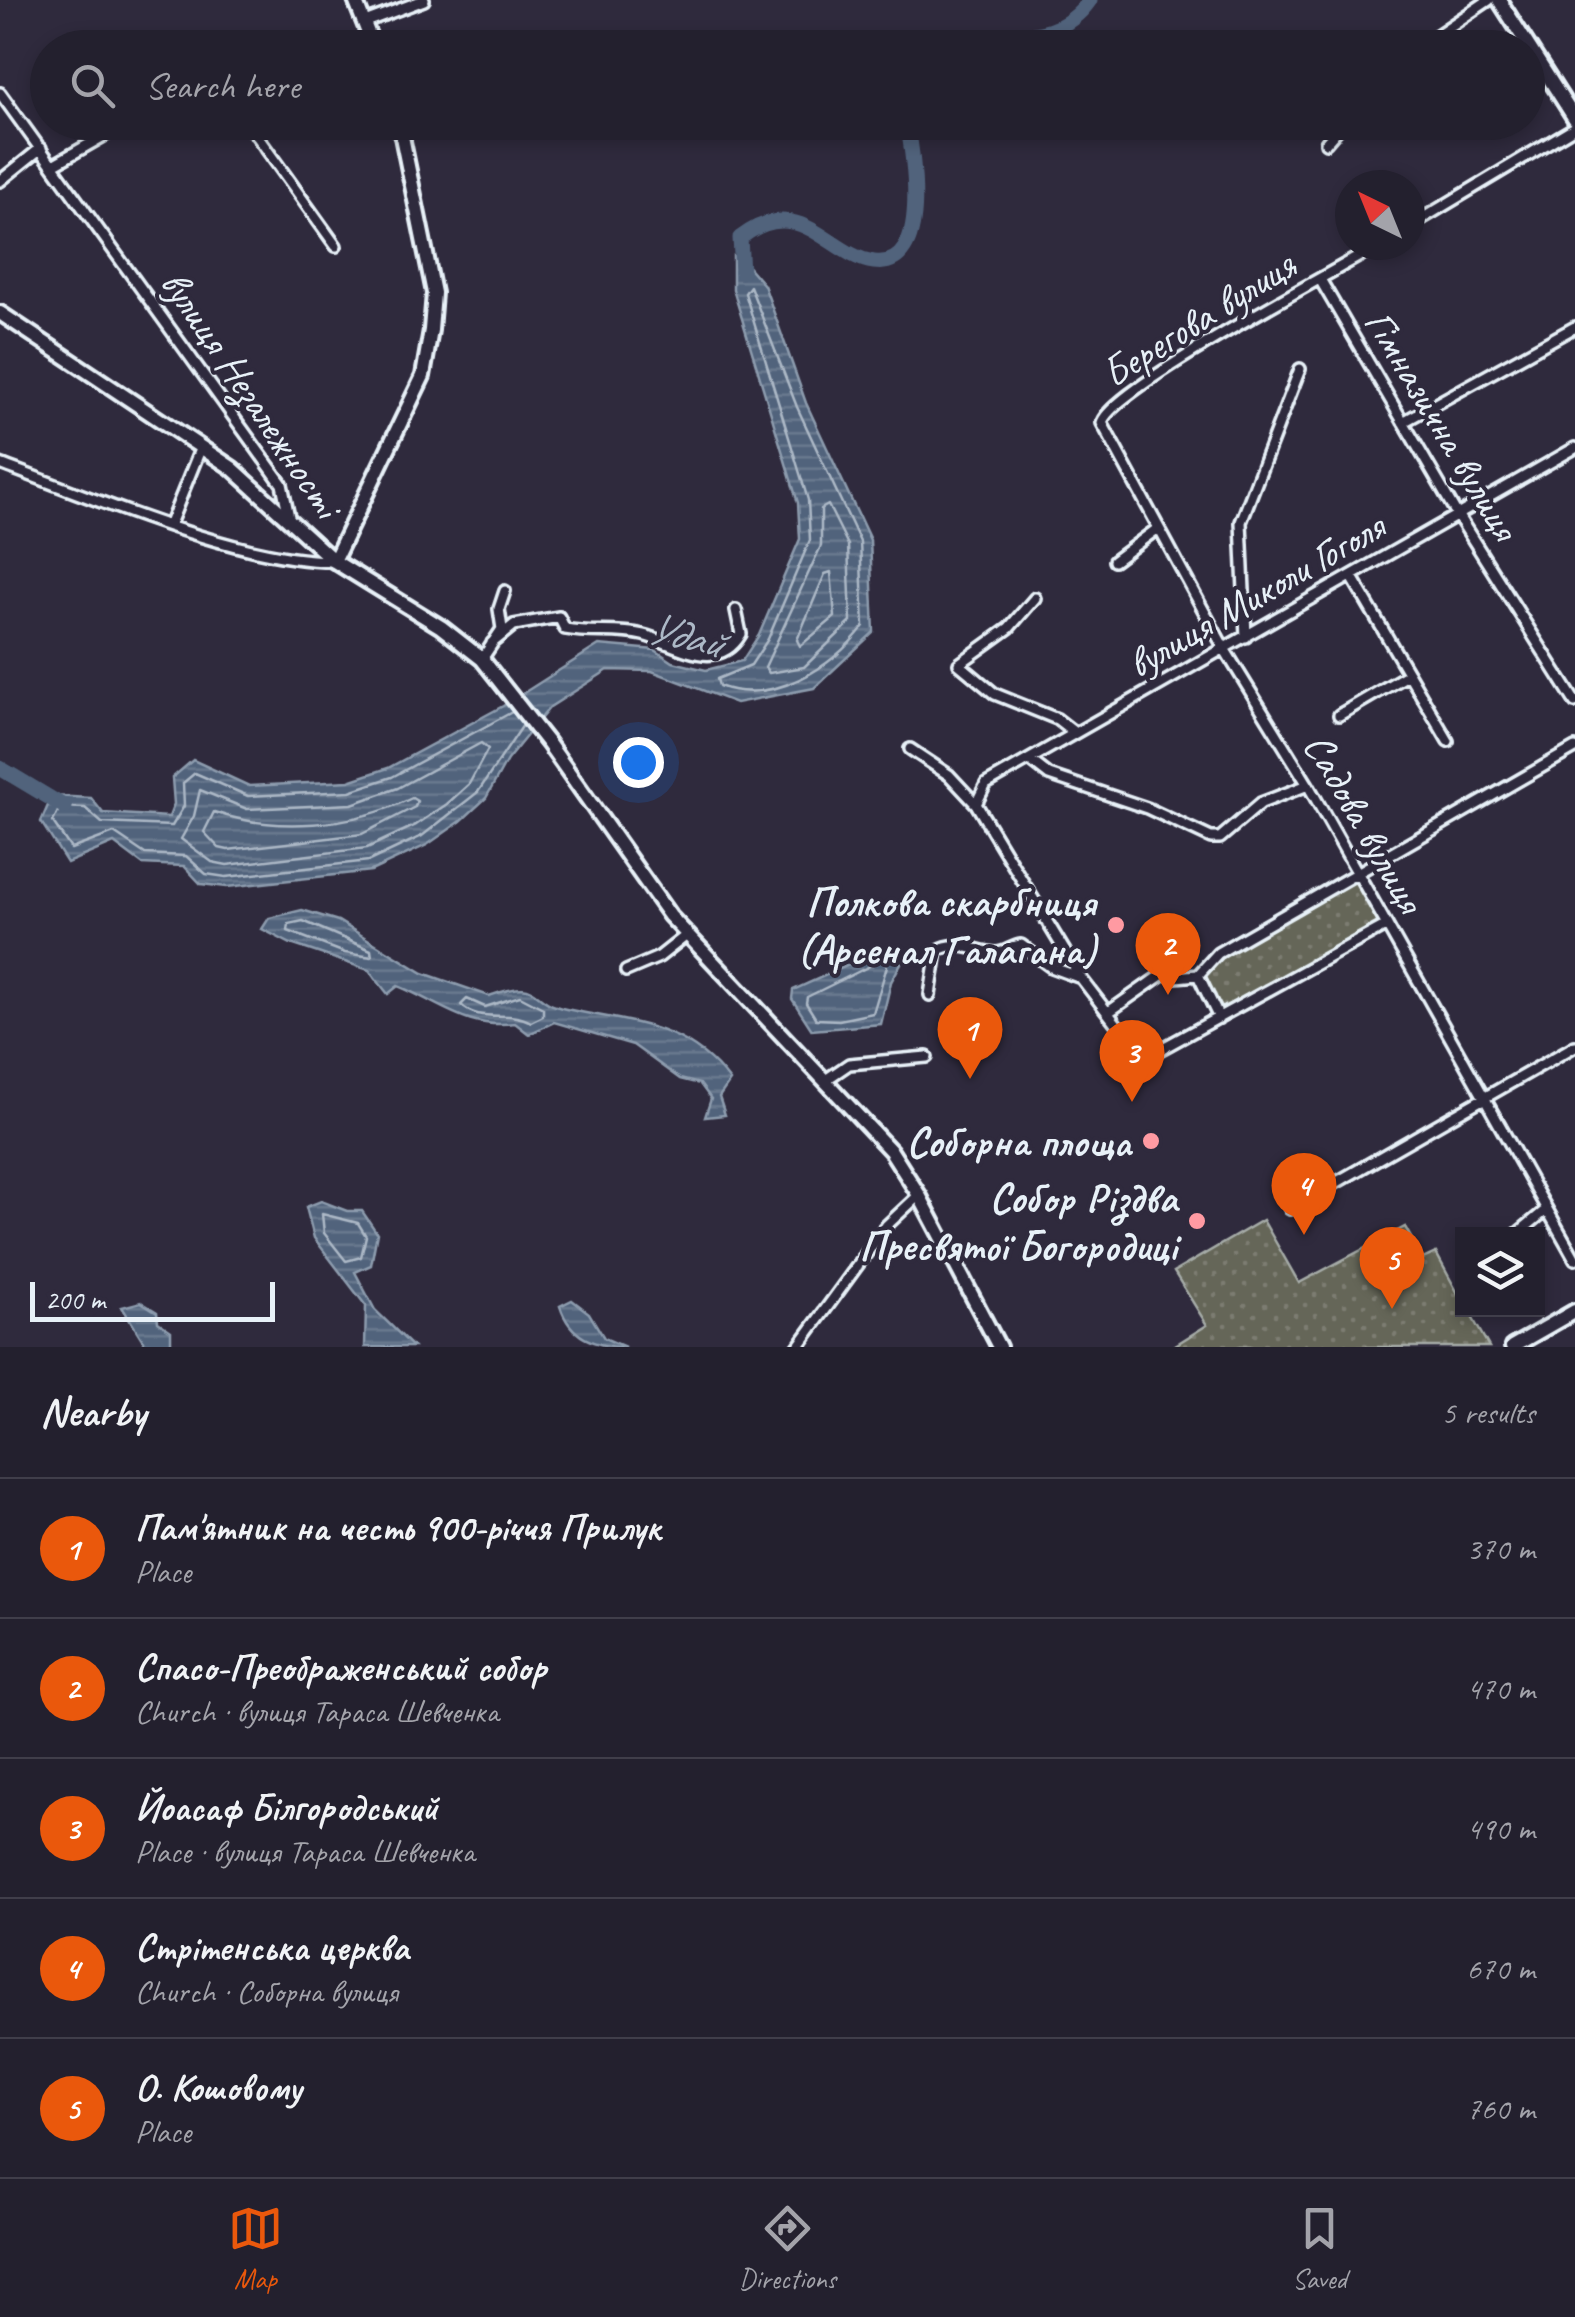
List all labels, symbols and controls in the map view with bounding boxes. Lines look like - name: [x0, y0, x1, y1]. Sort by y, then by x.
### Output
- search box: [30, 30, 1545, 140]
- icon: search: [65, 58, 120, 113]
- text: Search here: [145, 62, 300, 109]
- north arrow: [1335, 170, 1425, 260]
- street label: Берегова вулиця: [1092, 238, 1307, 400]
- street label: вулиця Незалежності: [148, 260, 356, 532]
- street label: Гімназична вулиця: [1352, 300, 1533, 552]
- street label: вулиця Миколи Гоголя: [1118, 499, 1396, 690]
- water label: Удай: [641, 599, 736, 674]
- street label: Садова вулиця: [1291, 724, 1438, 924]
- your location: [613, 737, 664, 788]
- place label: Полкова скарбниця (Арсенал Галагана): [797, 876, 1099, 977]
- pin: 2: [1136, 912, 1200, 995]
- marker: Полкова скарбниця (Арсенал Галагана): [1105, 914, 1127, 936]
- pin: 1: [938, 996, 1002, 1079]
- pin: 3: [1100, 1020, 1164, 1102]
- place label: Соборна площа: [906, 1116, 1134, 1169]
- marker: Соборна площа: [1140, 1130, 1162, 1152]
- pin: 4: [1272, 1152, 1336, 1235]
- place label: Собор Різдва Пресвятої Богородиці: [859, 1172, 1183, 1273]
- marker: Собор Різдва Пресвятої Богородиці: [1186, 1210, 1208, 1232]
- pin: 5: [1360, 1226, 1424, 1309]
- map controls: [1455, 1227, 1545, 1317]
- button: layers: [1455, 1227, 1545, 1317]
- scale bar: [30, 1277, 275, 1322]
- text: 200 m: [45, 1282, 105, 1317]
- text: Nearby: [40, 1386, 146, 1439]
- text: 5 results: [1441, 1392, 1535, 1433]
- text: Пам'ятник на честь 900-річчя Прилук: [135, 1504, 661, 1551]
- text: 1: [65, 1528, 80, 1569]
- text: 370 m: [1466, 1528, 1535, 1569]
- text: Place: [135, 1551, 191, 1592]
- text: Спасо-Преображенський собор: [135, 1644, 547, 1691]
- text: 2: [65, 1668, 80, 1709]
- text: 470 m: [1466, 1668, 1535, 1709]
- text: Church · вулиця Тараса Шевченка: [135, 1691, 499, 1732]
- text: Йоасаф Білгородський: [135, 1784, 438, 1831]
- text: 3: [65, 1808, 80, 1849]
- text: 490 m: [1466, 1808, 1535, 1849]
- text: Place · вулиця Тараса Шевченка: [135, 1831, 475, 1872]
- text: Стрітенська церква: [135, 1924, 409, 1971]
- text: 4: [65, 1948, 80, 1989]
- text: 670 m: [1466, 1948, 1535, 1989]
- text: Church · Соборна вулиця: [135, 1971, 398, 2012]
- text: О. Кошовому: [135, 2064, 301, 2111]
- text: 5: [66, 2088, 79, 2129]
- text: 760 m: [1466, 2088, 1535, 2129]
- text: Place: [135, 2111, 191, 2152]
- tab: Map: [228, 2201, 283, 2296]
- tab: Directions: [739, 2201, 836, 2296]
- tab: Saved: [1292, 2201, 1347, 2296]

